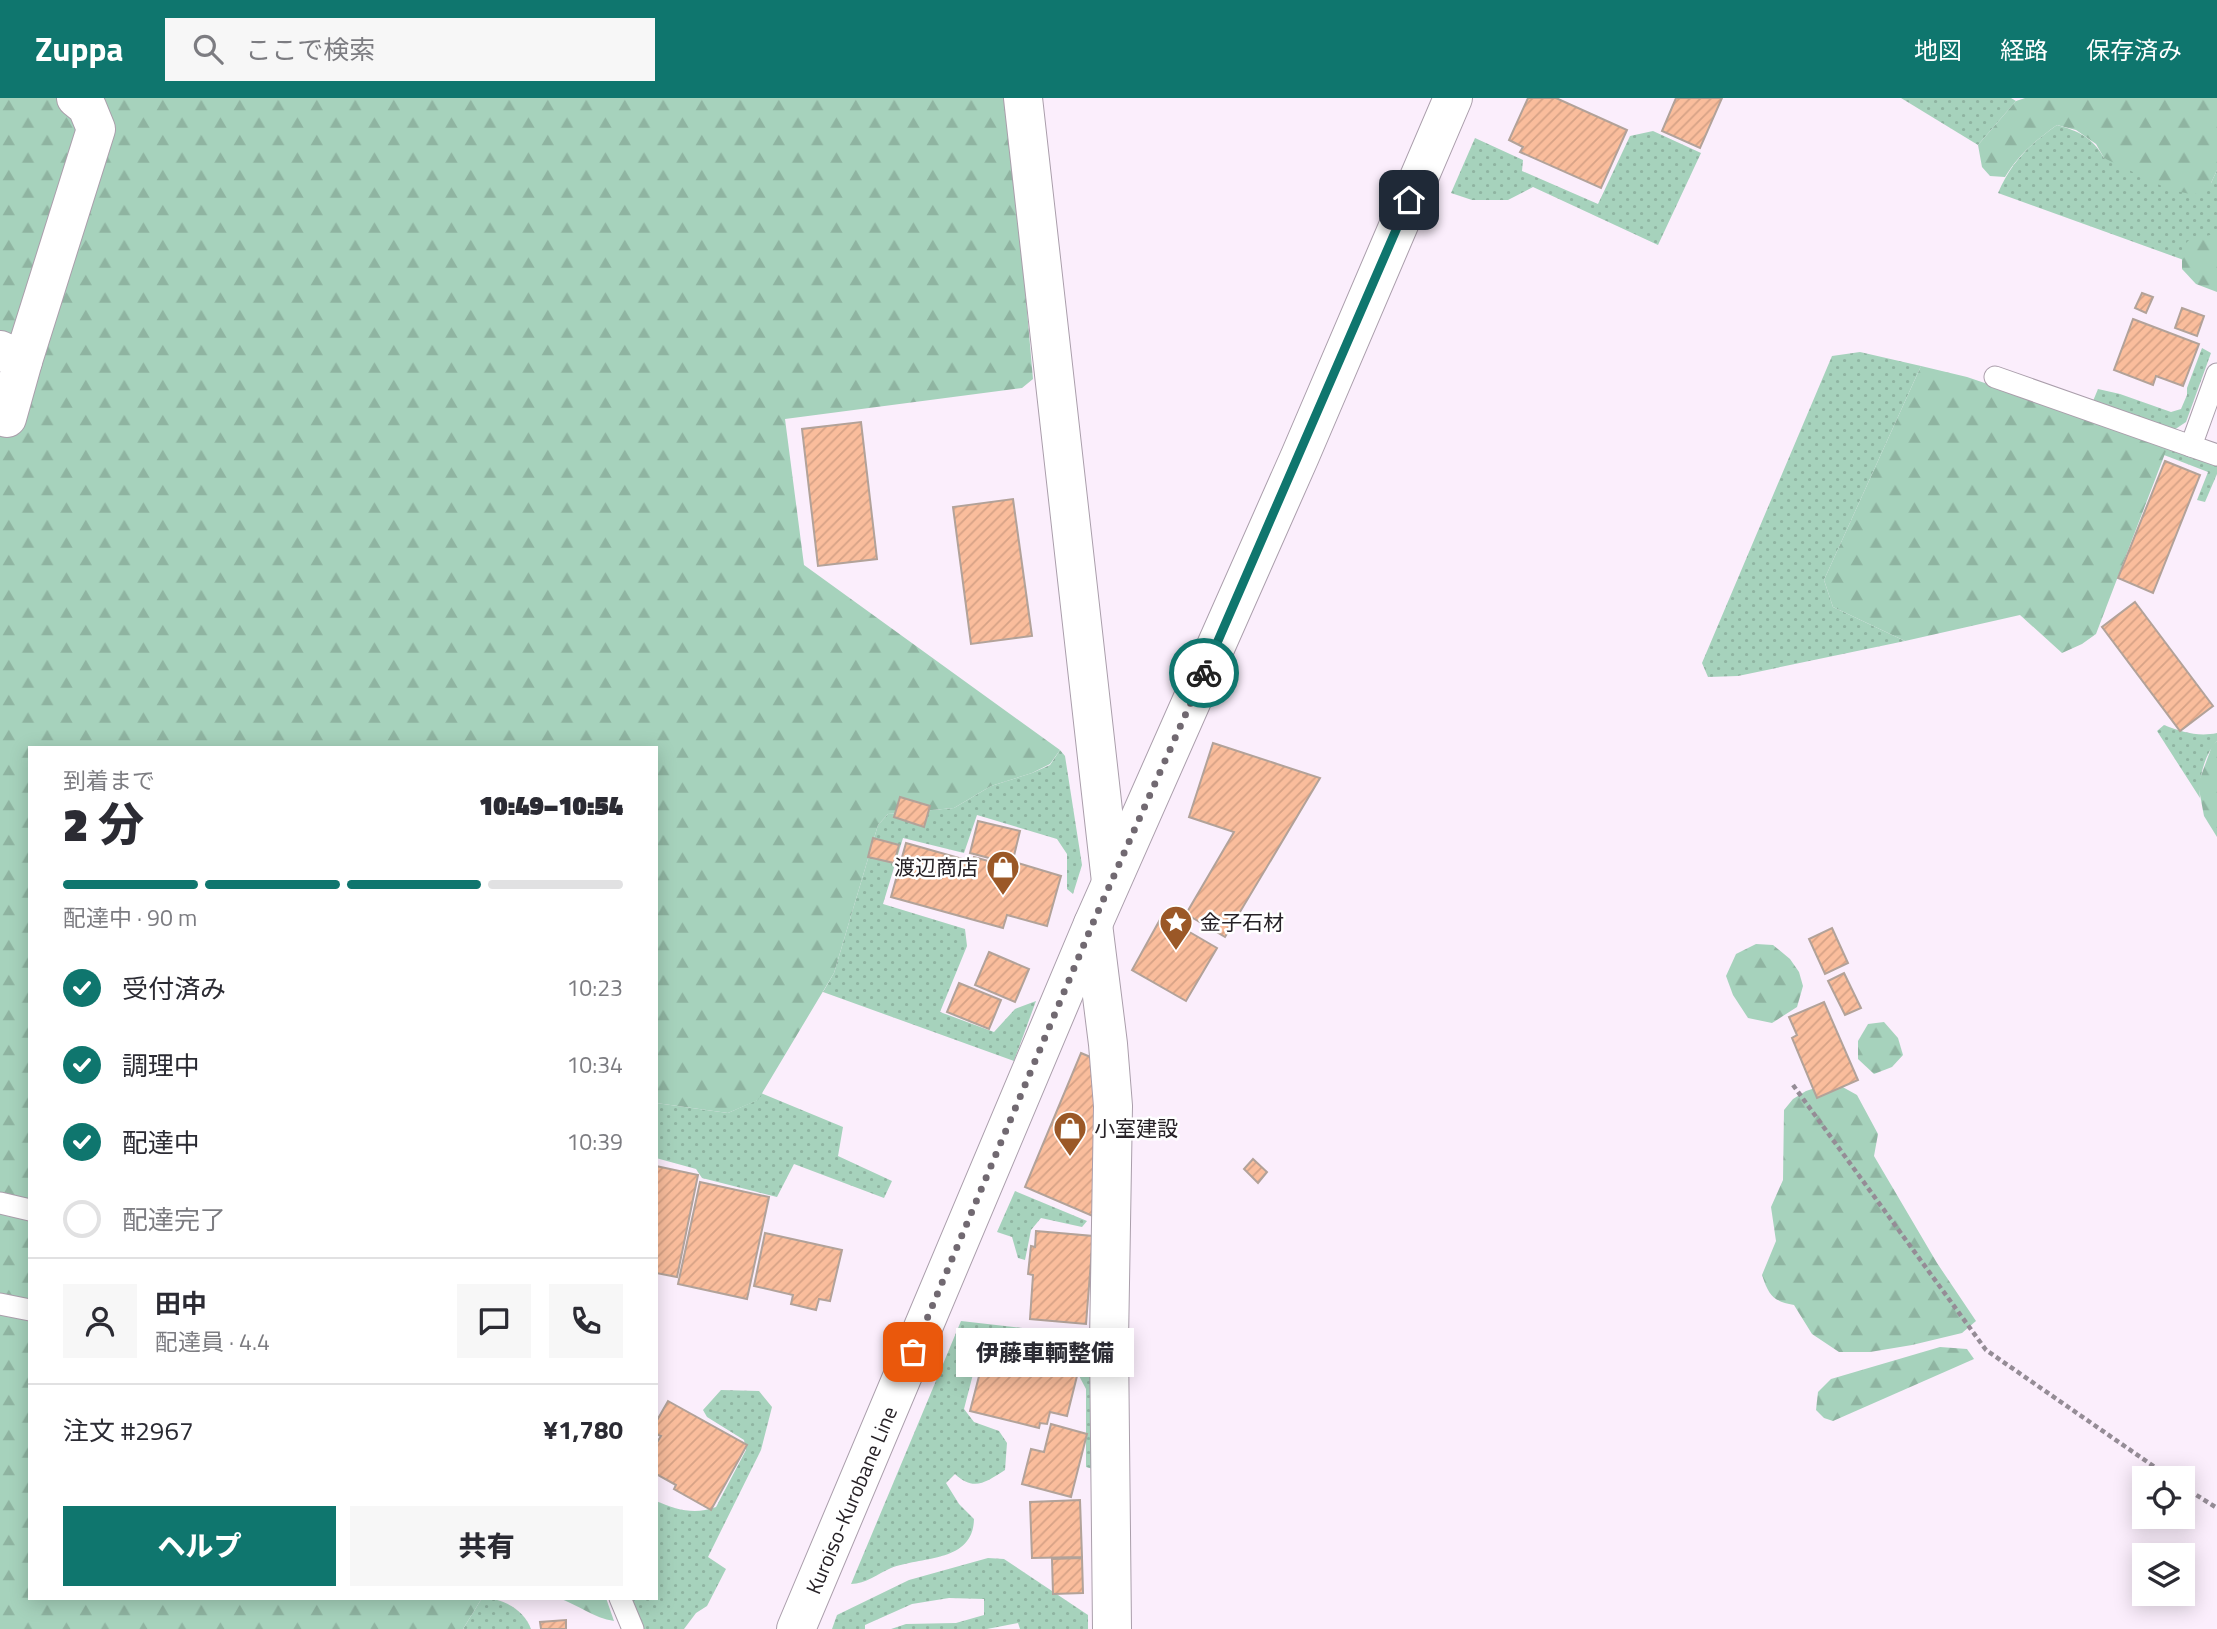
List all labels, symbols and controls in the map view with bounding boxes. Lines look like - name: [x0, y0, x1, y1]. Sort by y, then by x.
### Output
- search box: [165, 18, 655, 81]
- text: Zuppa: [35, 24, 123, 74]
- icon: search: [189, 30, 227, 68]
- text: ここで検索: [245, 30, 375, 69]
- text: 地図: [1914, 32, 1962, 68]
- text: 経路: [2000, 32, 2048, 68]
- text: 保存済み: [2086, 32, 2182, 68]
- pin: [1379, 170, 1439, 230]
- icon: home: [1390, 181, 1428, 219]
- courier: [1169, 638, 1239, 708]
- icon: bike: [1185, 654, 1223, 692]
- text: 到着まで: [63, 763, 155, 798]
- text: 10:49–10:54: [479, 786, 623, 825]
- text: 2 分: [63, 789, 144, 859]
- shop icon: 渡辺商店: [984, 848, 1022, 897]
- place label: 渡辺商店: [894, 851, 978, 883]
- text: 配達中 · 90 m: [63, 900, 197, 935]
- place icon: 金子石材: [1157, 903, 1195, 952]
- place label: 金子石材: [1200, 906, 1284, 938]
- icon: check: [63, 969, 101, 1007]
- text: 受付済み: [122, 969, 226, 1008]
- text: 10:23: [566, 970, 623, 1005]
- icon: check: [63, 1046, 101, 1084]
- text: 調理中: [122, 1046, 200, 1085]
- text: 10:34: [566, 1047, 623, 1082]
- shop icon: 小室建設: [1051, 1109, 1089, 1158]
- place label: 小室建設: [1094, 1112, 1178, 1144]
- icon: check: [63, 1123, 101, 1161]
- text: 配達中: [122, 1123, 200, 1162]
- text: 10:39: [566, 1124, 623, 1159]
- text: 配達完了: [122, 1200, 226, 1239]
- button: person: [63, 1284, 137, 1358]
- text: 田中: [155, 1284, 207, 1323]
- button: chat: [457, 1284, 531, 1358]
- button: phone: [549, 1284, 623, 1358]
- pin: [883, 1322, 943, 1382]
- text: 配達員 · 4.4: [155, 1324, 270, 1359]
- callout: 伊藤車輌整備: [955, 1328, 1134, 1376]
- icon: bag: [894, 1333, 932, 1371]
- text: 伊藤車輌整備: [976, 1335, 1114, 1370]
- street label: Kuroiso-Kurobane Line: [797, 1401, 905, 1599]
- text: ¥1,780: [543, 1410, 623, 1449]
- text: 注文 #2967: [63, 1411, 194, 1450]
- map controls: [2132, 1466, 2195, 1606]
- button: locate: [2132, 1466, 2195, 1529]
- button: ヘルプ: [63, 1506, 336, 1586]
- button: 共有: [350, 1506, 623, 1586]
- button: layers: [2132, 1543, 2195, 1606]

